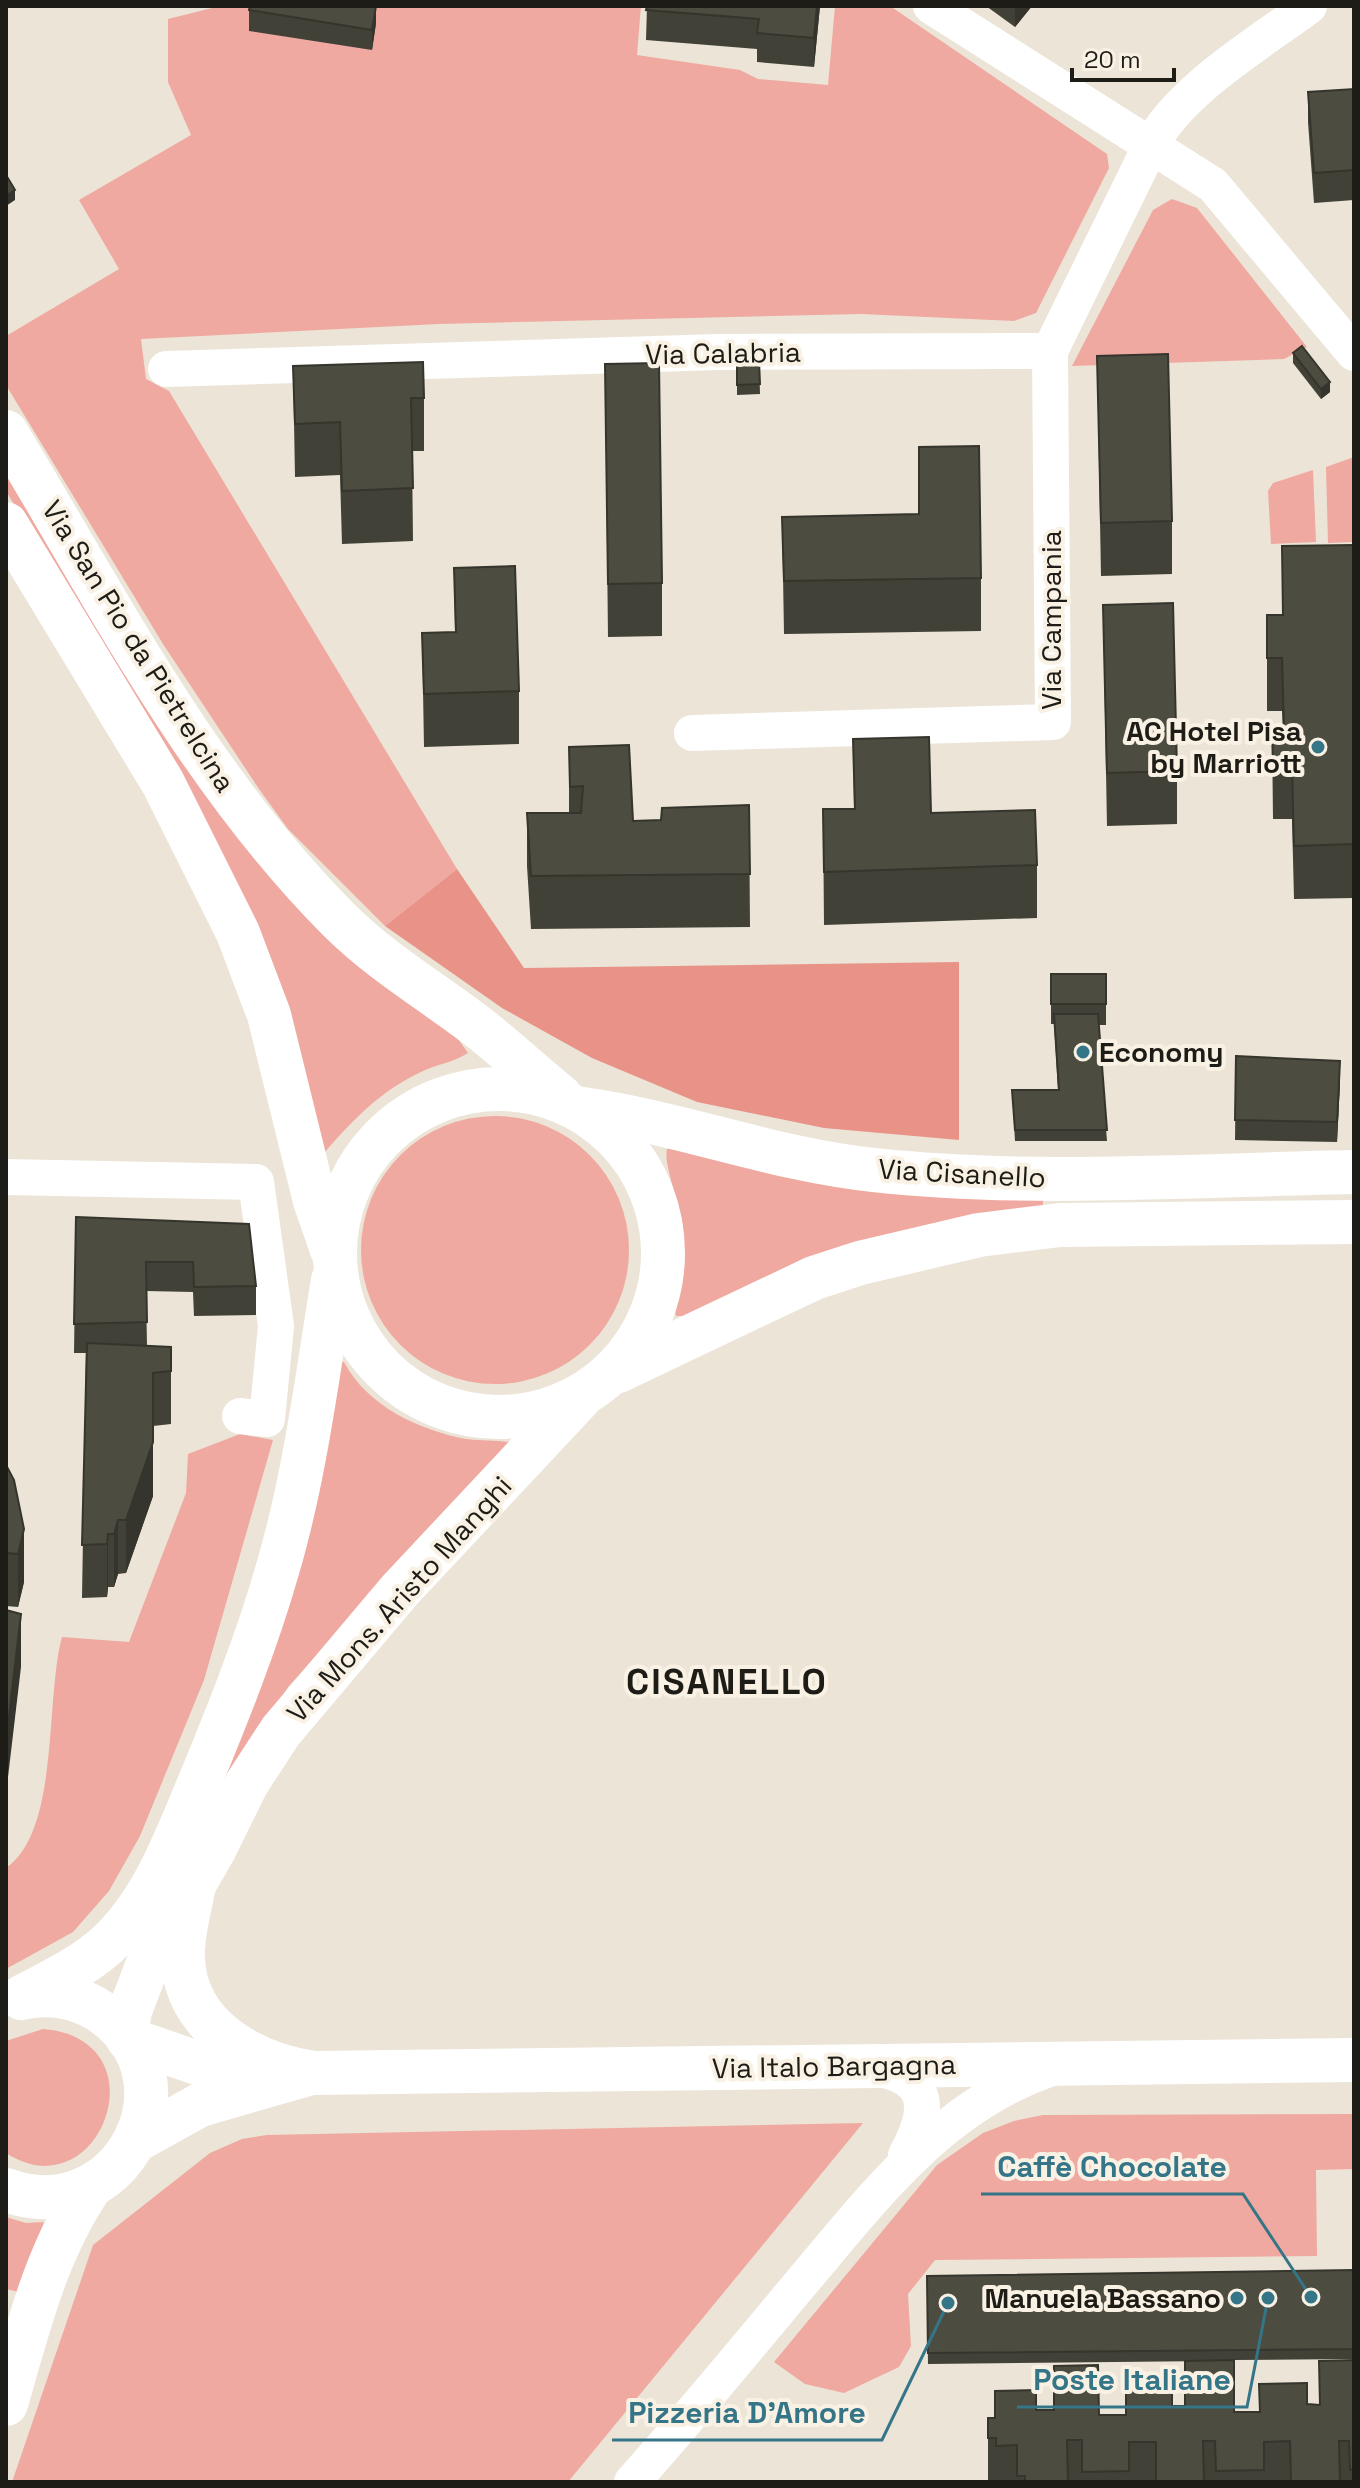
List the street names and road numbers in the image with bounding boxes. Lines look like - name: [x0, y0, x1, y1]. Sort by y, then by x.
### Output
- street label: Via Calabria: [645, 334, 801, 372]
- street label: Via San Pio da Pietrelcina: [34, 493, 244, 799]
- street label: Via Campania: [1033, 530, 1069, 710]
- street label: Via Cisanello: [877, 1151, 1047, 1195]
- street label: Via Mons. Aristo Manghi: [279, 1468, 519, 1730]
- street label: Via Italo Bargagna: [712, 2046, 956, 2086]

